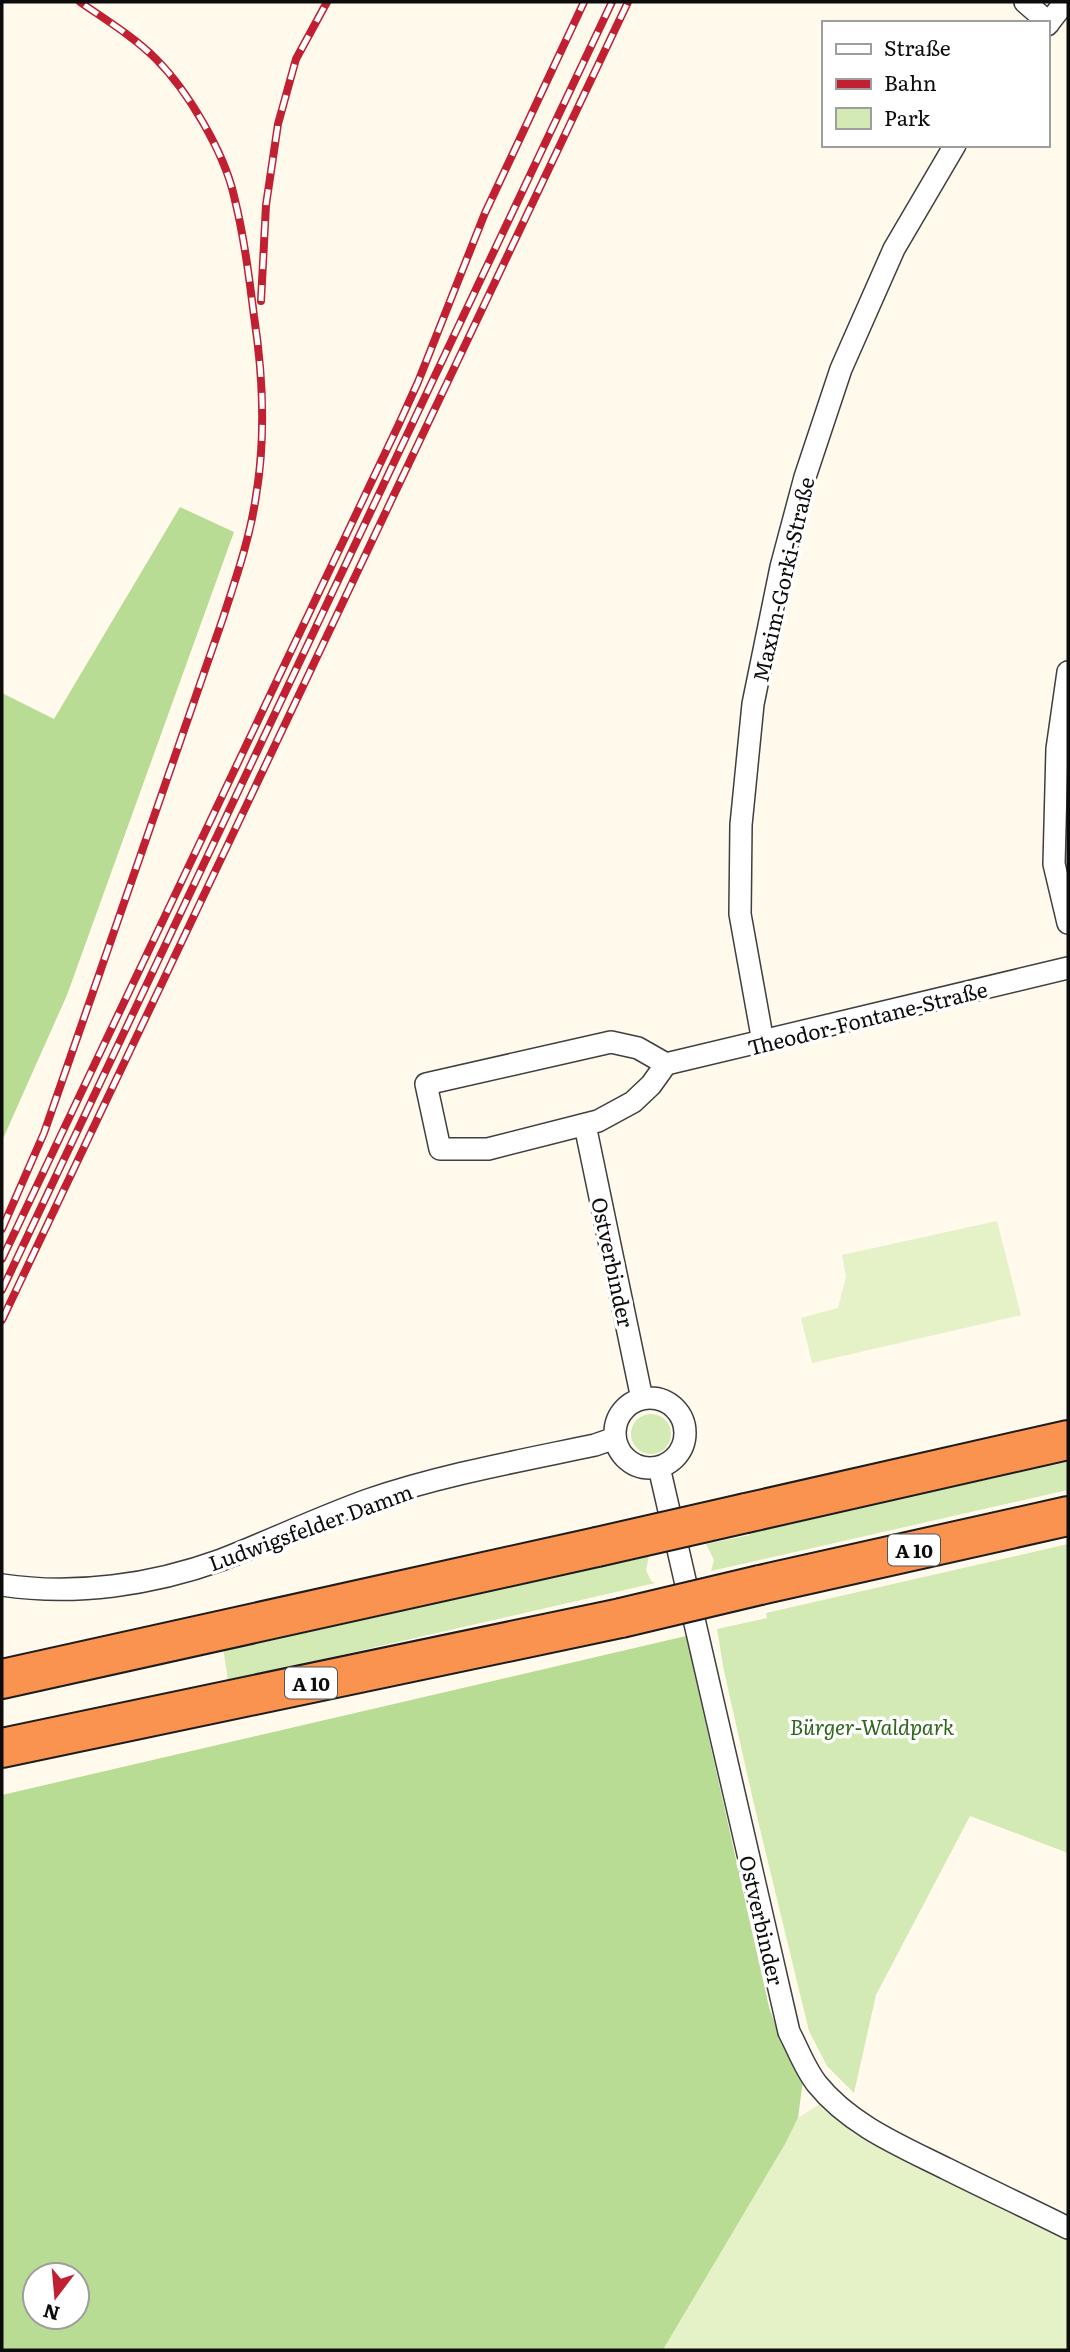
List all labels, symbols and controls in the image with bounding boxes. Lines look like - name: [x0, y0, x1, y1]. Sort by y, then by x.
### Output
- legend: [822, 21, 1049, 147]
- text: Straße: [884, 31, 951, 62]
- text: Bahn: [884, 66, 937, 97]
- text: Park: [884, 101, 930, 132]
- street label: Maxim-Gorki-Straße: [743, 473, 821, 684]
- street label: Theodor-Fontane-Straße: [744, 972, 990, 1062]
- street label: Ostverbinder: [585, 1194, 643, 1330]
- street label: Ludwigsfelder Damm: [204, 1475, 416, 1577]
- road number: A 10: [888, 1534, 940, 1566]
- road number: A 10: [285, 1667, 337, 1698]
- park label: Bürger-Waldpark: [790, 1710, 955, 1741]
- street label: Ostverbinder: [733, 1852, 793, 1988]
- north arrow: [21, 2261, 91, 2331]
- text: N: [39, 2298, 63, 2329]

